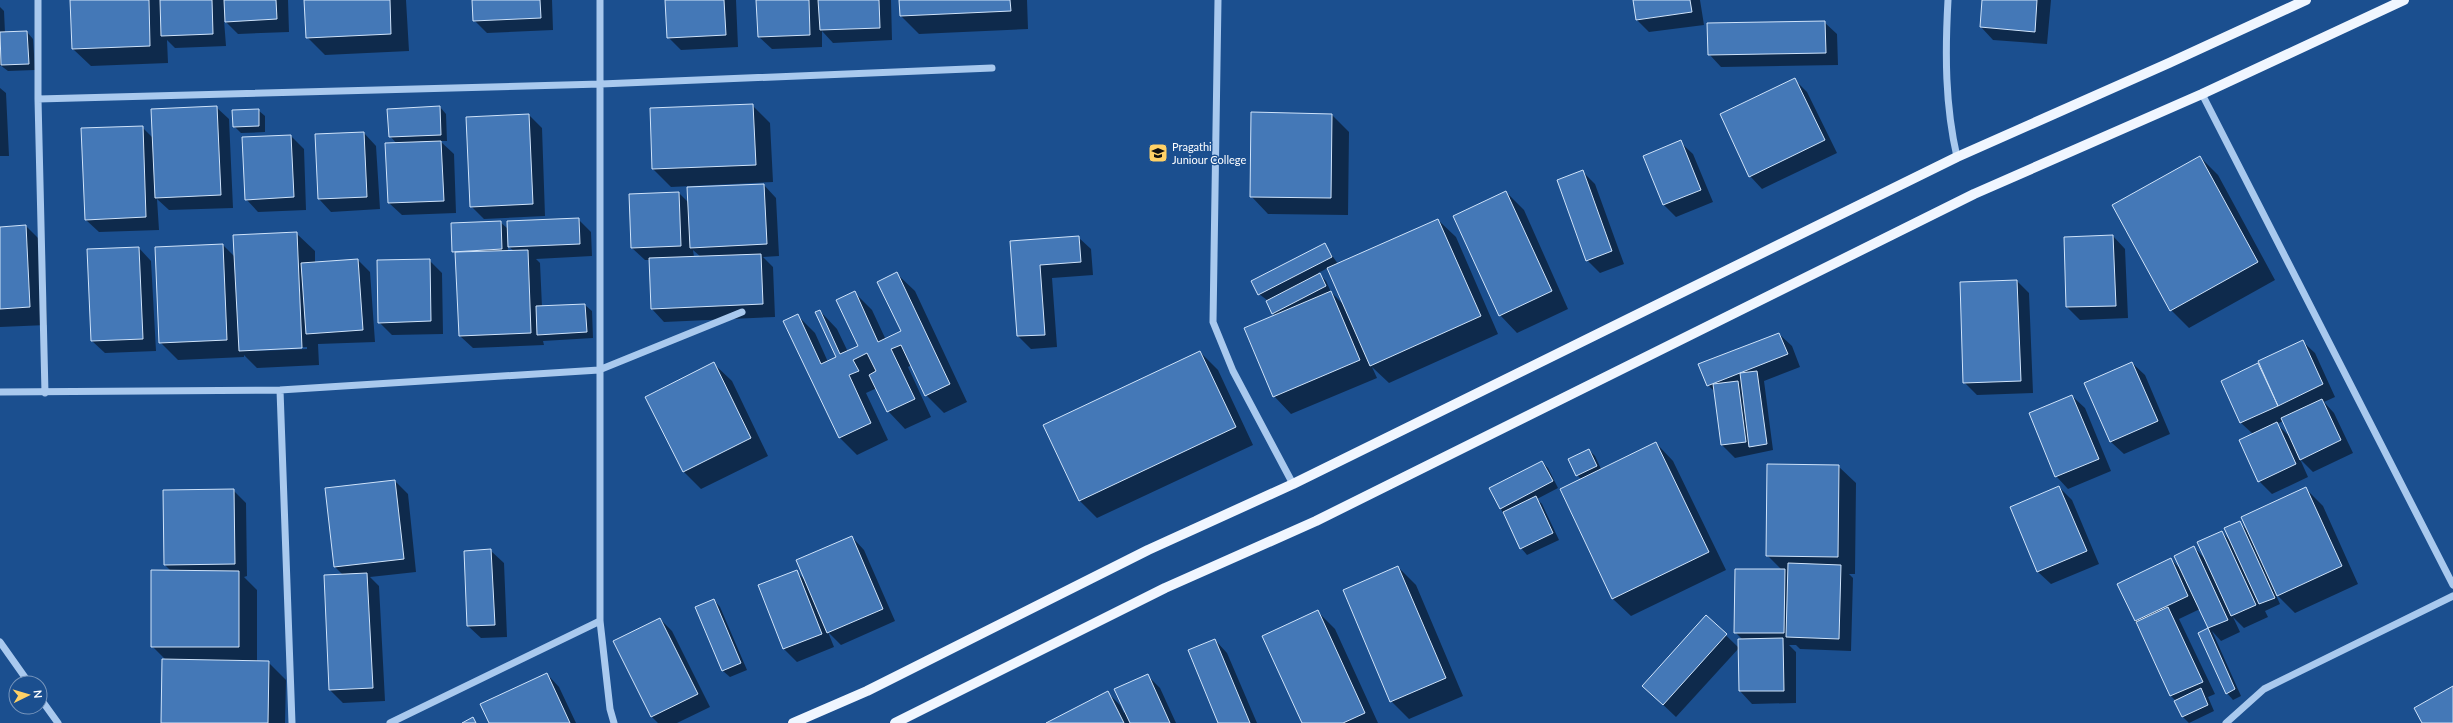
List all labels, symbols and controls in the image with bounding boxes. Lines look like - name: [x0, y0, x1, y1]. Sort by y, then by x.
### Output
- place label: Pragathi Juniour College: [1172, 140, 1246, 166]
- school or university icon: Pragathi Juniour College: [1147, 142, 1169, 164]
- north arrow: [8, 675, 48, 715]
- text: N: [32, 689, 45, 699]

